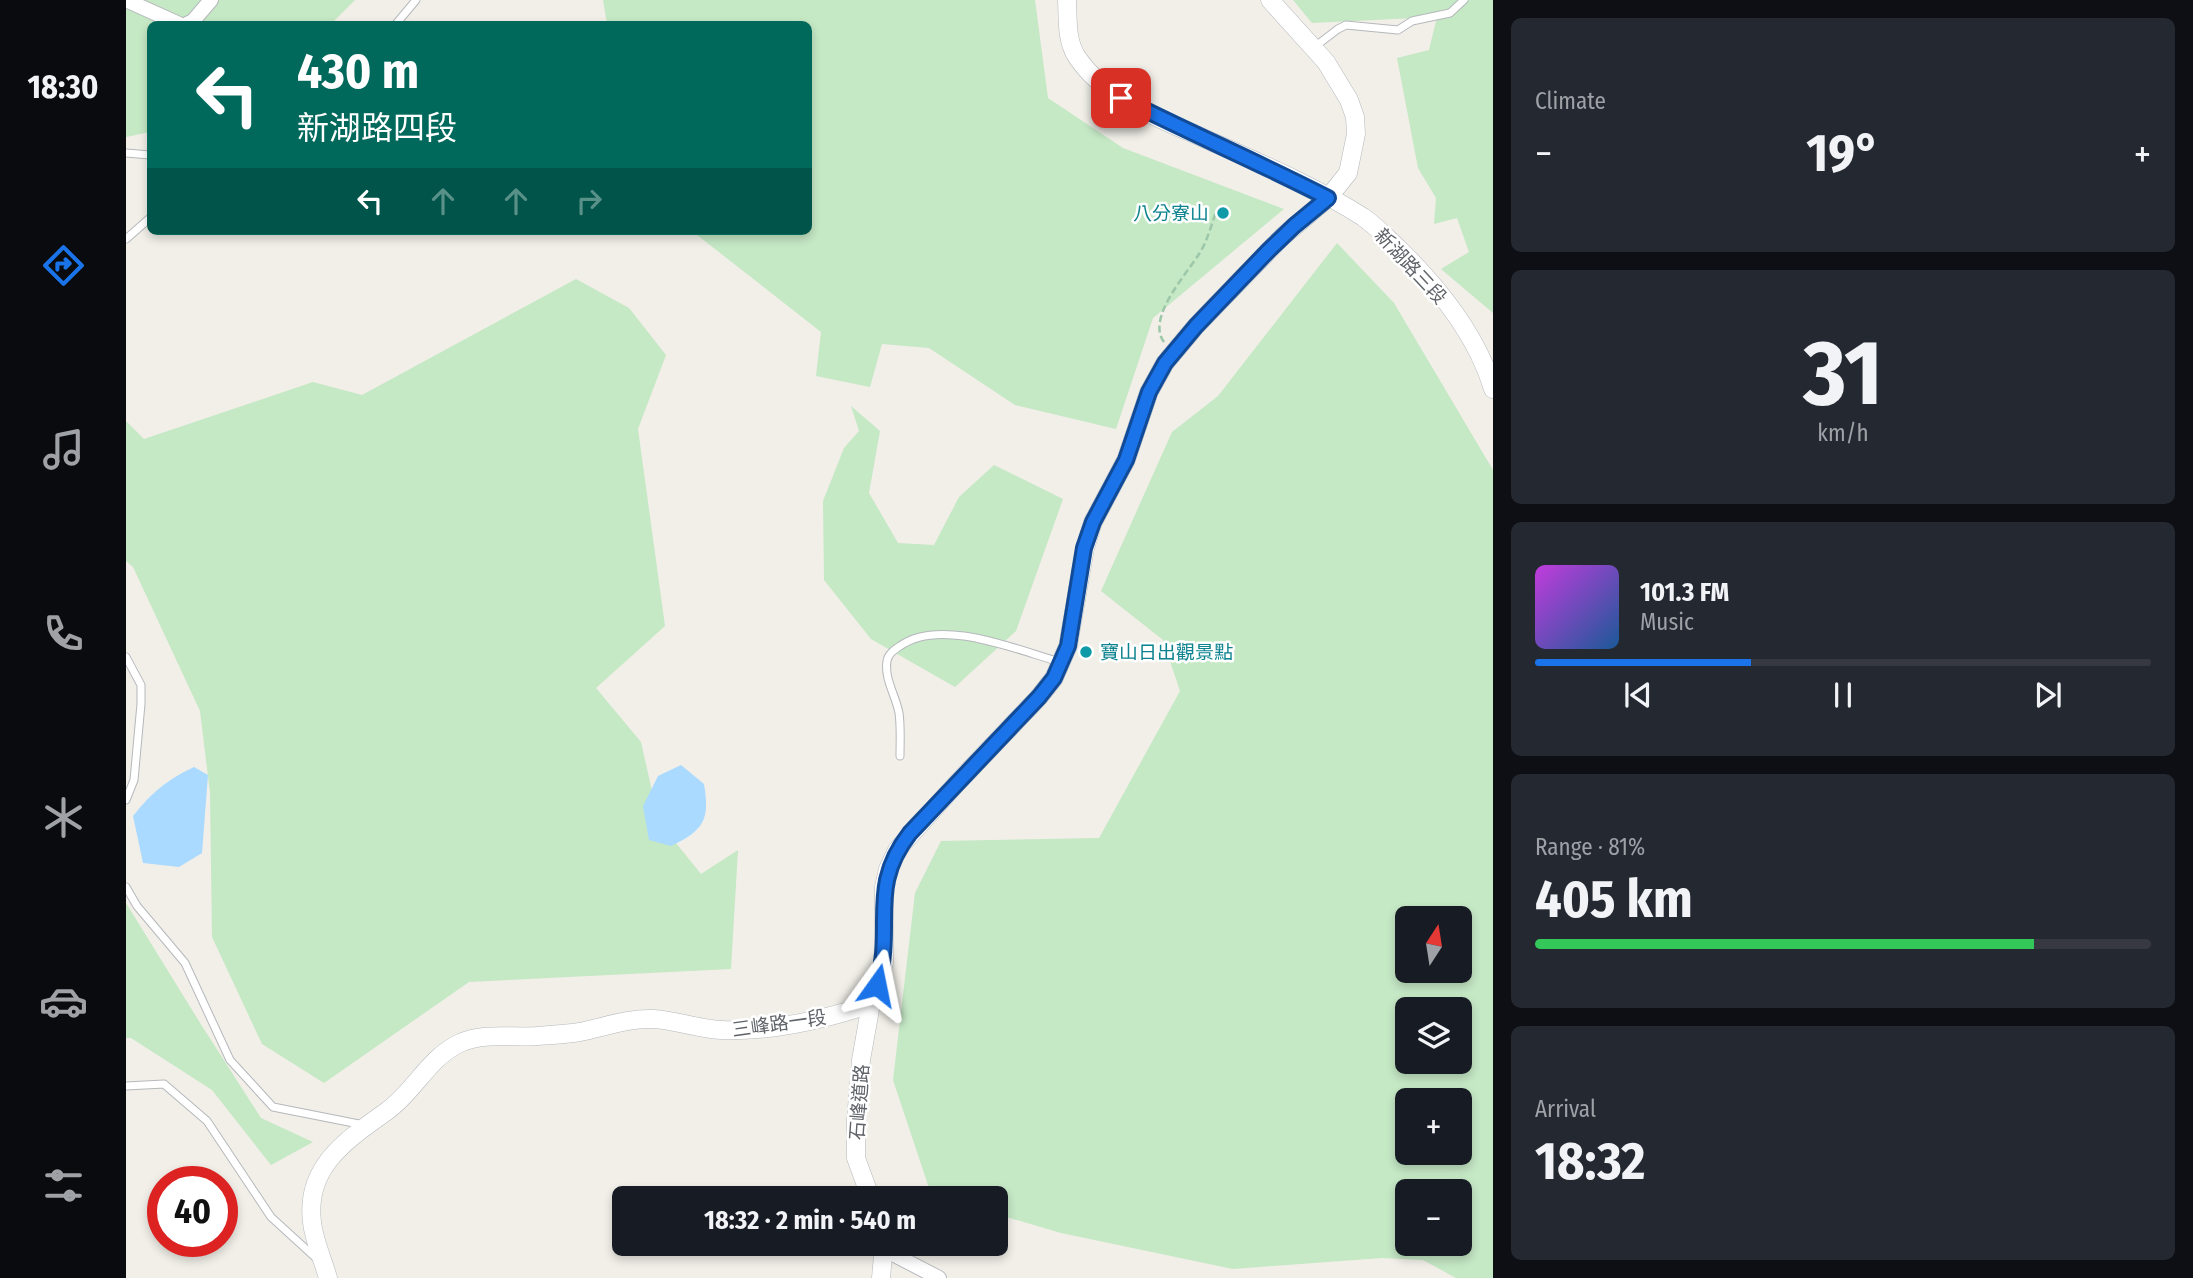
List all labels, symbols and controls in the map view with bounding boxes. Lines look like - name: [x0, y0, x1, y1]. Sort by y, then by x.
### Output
- text: 430 m: [297, 42, 419, 101]
- icon: left: [182, 49, 273, 140]
- text: 18:30: [28, 68, 98, 106]
- pin: [1091, 68, 1151, 128]
- icon: arrive: [1102, 79, 1140, 117]
- text: Climate: [1535, 87, 1606, 115]
- text: 新湖路四段: [297, 109, 457, 147]
- text: 19°: [1806, 122, 1880, 185]
- text: −: [1535, 131, 1552, 177]
- text: +: [2134, 131, 2151, 177]
- icon: left: [351, 182, 389, 220]
- icon: ahead: [424, 182, 462, 220]
- icon: ahead: [497, 182, 535, 220]
- icon: right: [570, 182, 608, 220]
- place label: 八分寮山: [1133, 202, 1209, 225]
- marker: 八分寮山: [1215, 205, 1231, 221]
- street label: 新湖路三段: [1370, 224, 1451, 309]
- icon: directions: [39, 241, 88, 290]
- text: 31: [1803, 319, 1883, 428]
- text: km/h: [1817, 419, 1869, 447]
- icon: music: [39, 425, 88, 474]
- text: 101.3 FM: [1640, 577, 1729, 608]
- text: Music: [1640, 608, 1694, 636]
- icon: phone: [39, 609, 88, 658]
- place label: 寶山日出觀景點: [1100, 641, 1233, 664]
- marker: 寶山日出觀景點: [1078, 644, 1094, 660]
- icon: previous: [1619, 676, 1657, 714]
- icon: pause: [1824, 676, 1862, 714]
- icon: next: [2029, 676, 2067, 714]
- icon: climate: [39, 793, 88, 842]
- text: Range · 81%: [1535, 833, 1645, 861]
- text: 405 km: [1535, 868, 1693, 931]
- north arrow: [1395, 906, 1472, 984]
- map controls: [1395, 906, 1472, 1256]
- position arrow: [840, 948, 914, 1022]
- icon: car: [39, 977, 88, 1026]
- button: layers: [1395, 997, 1472, 1074]
- street label: 三峰路一段: [730, 1005, 828, 1041]
- street label: 石峰道路: [845, 1063, 874, 1141]
- button: +: [1395, 1088, 1472, 1165]
- text: Arrival: [1535, 1095, 1596, 1123]
- text: 18:32: [1535, 1130, 1645, 1193]
- icon: filters: [39, 1161, 88, 1210]
- speed limit sign: 40: [147, 1166, 238, 1257]
- button: −: [1395, 1179, 1472, 1256]
- text: 18:32 · 2 min · 540 m: [704, 1205, 916, 1236]

